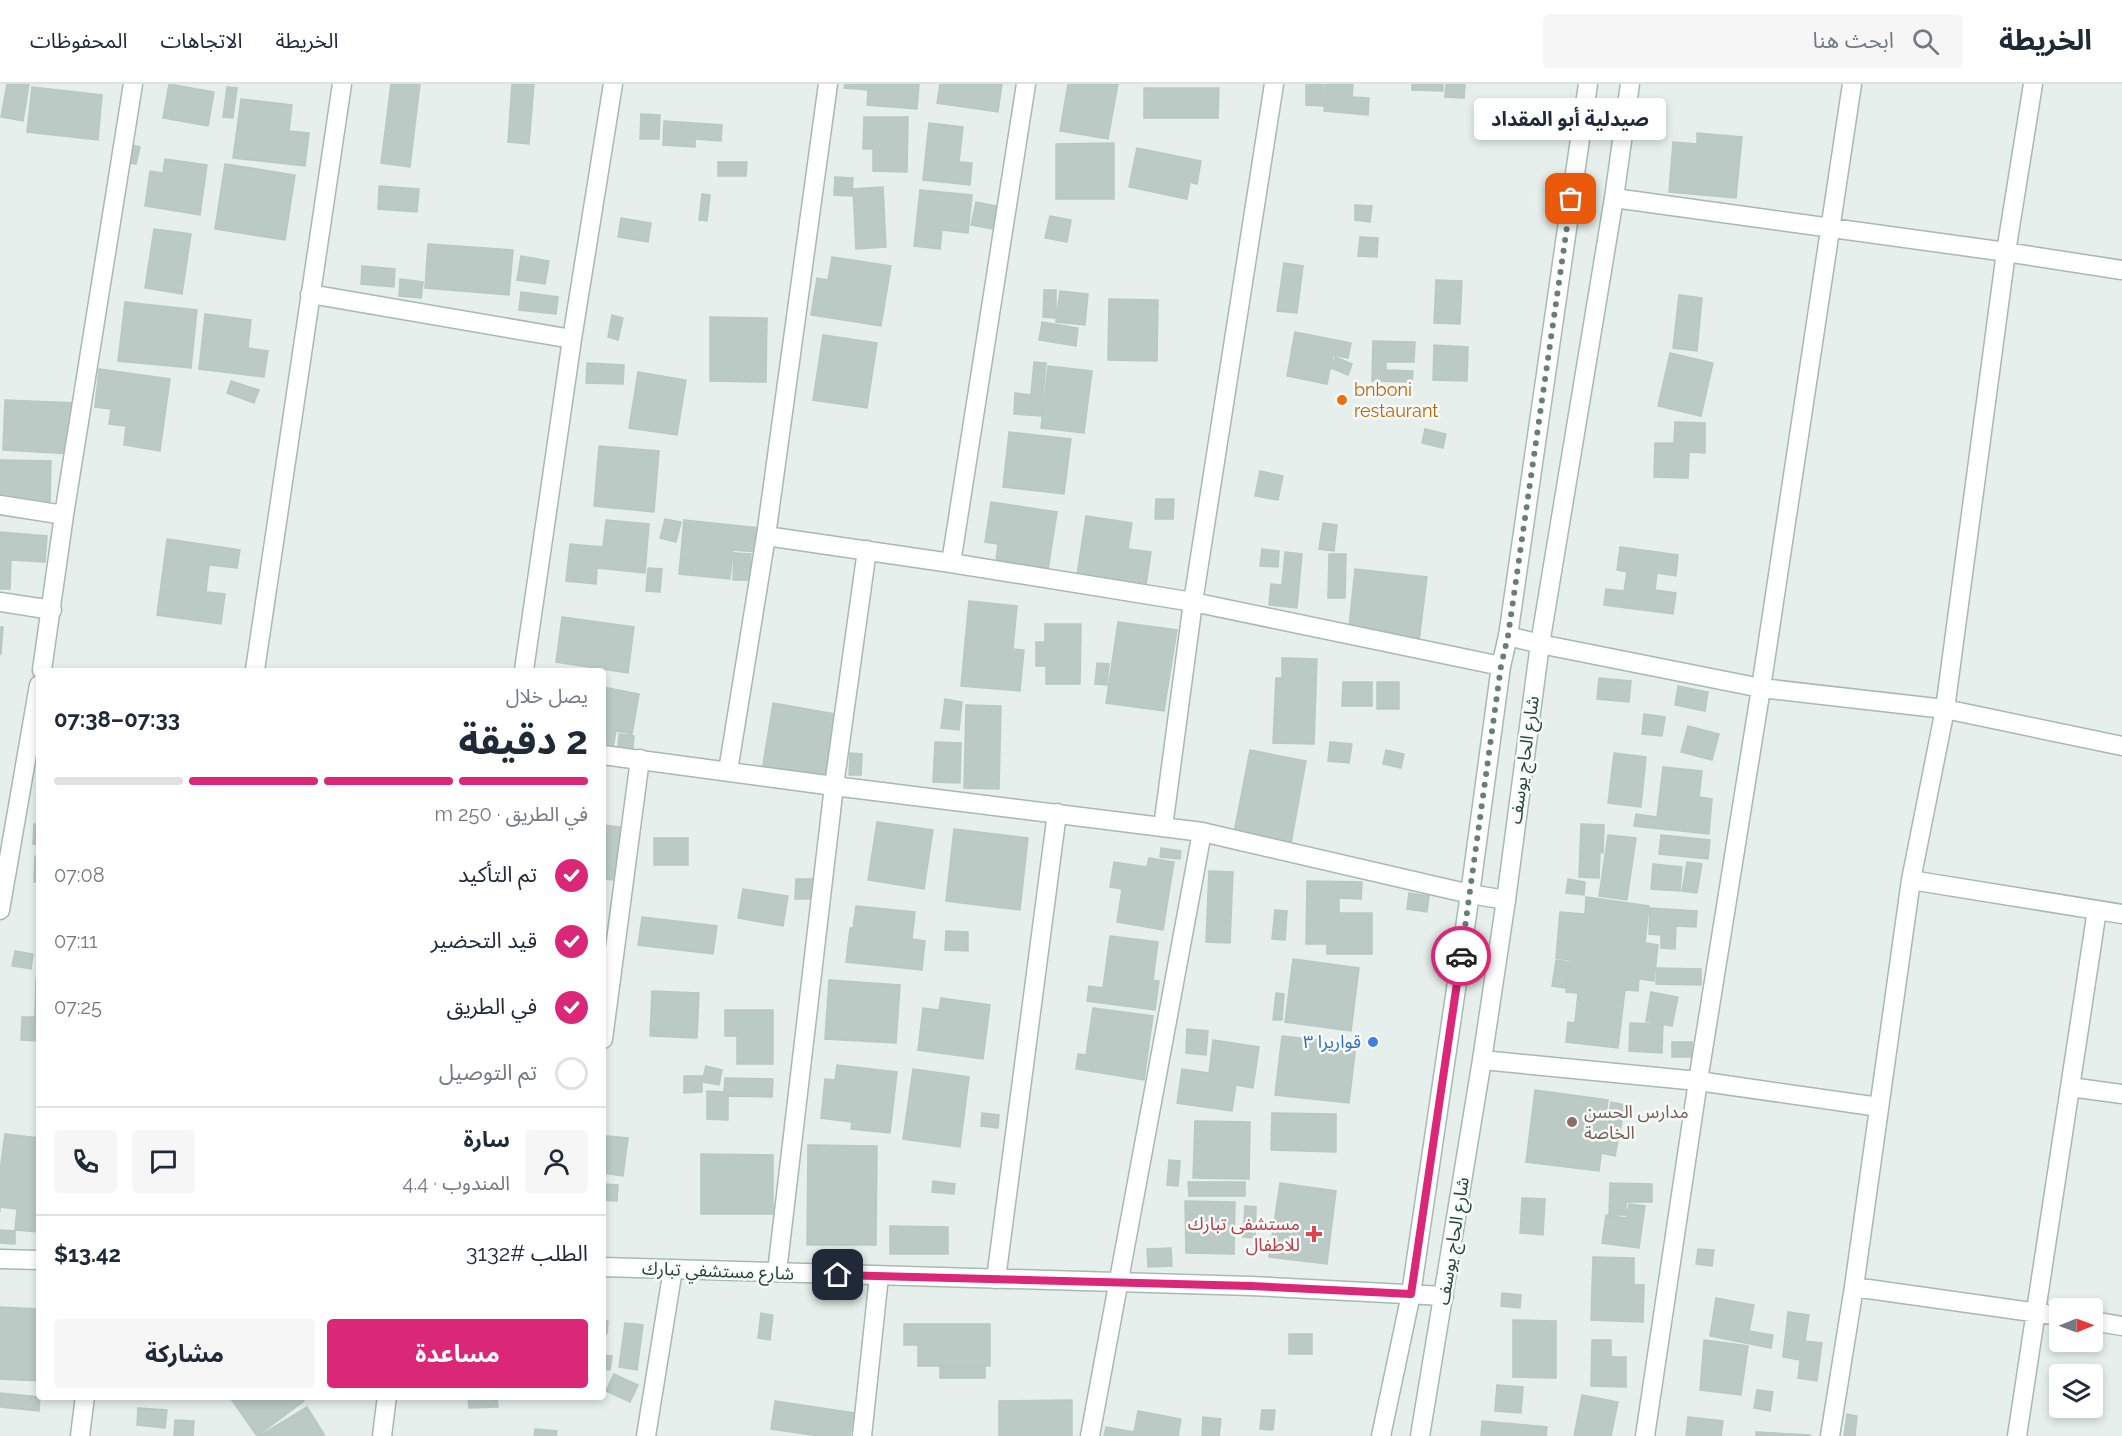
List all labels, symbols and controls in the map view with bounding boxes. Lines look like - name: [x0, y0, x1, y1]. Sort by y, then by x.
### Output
- search box: [1543, 14, 1963, 68]
- text: الخريطة: [1999, 24, 2092, 57]
- icon: search: [1909, 25, 1942, 58]
- text: ابحث هنا: [1813, 27, 1894, 53]
- text: المحفوظات: [30, 28, 127, 53]
- text: الاتجاهات: [160, 28, 242, 53]
- text: الخريطة: [275, 28, 338, 53]
- callout: صيدلية أبو المقداد: [1475, 97, 1667, 139]
- text: صيدلية أبو المقداد: [1491, 107, 1649, 131]
- pin: [1545, 173, 1596, 224]
- icon: bag: [1554, 182, 1587, 215]
- place label: bnboni restaurant: [1354, 379, 1438, 421]
- marker: bnboni restaurant: [1335, 393, 1349, 407]
- text: يصل خلال: [506, 684, 588, 708]
- street label: شارع الحاج يوسف: [1504, 695, 1547, 826]
- text: 07:33–07:38: [54, 706, 180, 732]
- text: 2 دقيقة: [459, 717, 588, 763]
- text: في الطريق · 250 m: [435, 802, 588, 826]
- icon: check: [555, 859, 588, 892]
- text: تم التأكيد: [458, 861, 537, 887]
- text: 07:08: [54, 863, 105, 887]
- icon: check: [555, 925, 588, 958]
- courier: [1431, 926, 1491, 986]
- text: قيد التحضير: [431, 927, 537, 953]
- text: 07:11: [54, 929, 98, 953]
- icon: car: [1445, 940, 1478, 973]
- icon: check: [555, 991, 588, 1024]
- text: في الطريق: [446, 993, 537, 1019]
- text: 07:25: [54, 995, 102, 1019]
- place label: قواريرا ٣: [1303, 1031, 1361, 1053]
- marker: قواريرا ٣: [1366, 1035, 1380, 1049]
- text: تم التوصيل: [439, 1059, 537, 1085]
- place label: مدارس الحسن الخاصة: [1584, 1101, 1689, 1143]
- marker: مدارس الحسن الخاصة: [1565, 1115, 1579, 1129]
- text: سارة: [464, 1126, 510, 1152]
- button: phone: [54, 1130, 117, 1193]
- button: chat: [132, 1130, 195, 1193]
- button: person: [525, 1130, 588, 1193]
- text: المندوب · 4.4: [403, 1171, 510, 1195]
- street label: شارع الحاج يوسف: [1432, 1175, 1477, 1307]
- place label: مستشفى تبارك للاطفال: [1188, 1213, 1300, 1256]
- marker: مستشفى تبارك للاطفال: [1305, 1225, 1323, 1243]
- text: الطلب #3132: [466, 1240, 588, 1266]
- text: $13.42: [54, 1241, 121, 1267]
- pin: [812, 1249, 863, 1300]
- street label: شارع مستشفي تبارك: [642, 1257, 794, 1288]
- icon: home: [821, 1258, 854, 1291]
- north arrow: [2049, 1298, 2103, 1352]
- map controls: [2049, 1298, 2103, 1418]
- button: مشاركة: [54, 1319, 315, 1388]
- button: مساعدة: [327, 1319, 588, 1388]
- button: layers: [2049, 1364, 2103, 1418]

